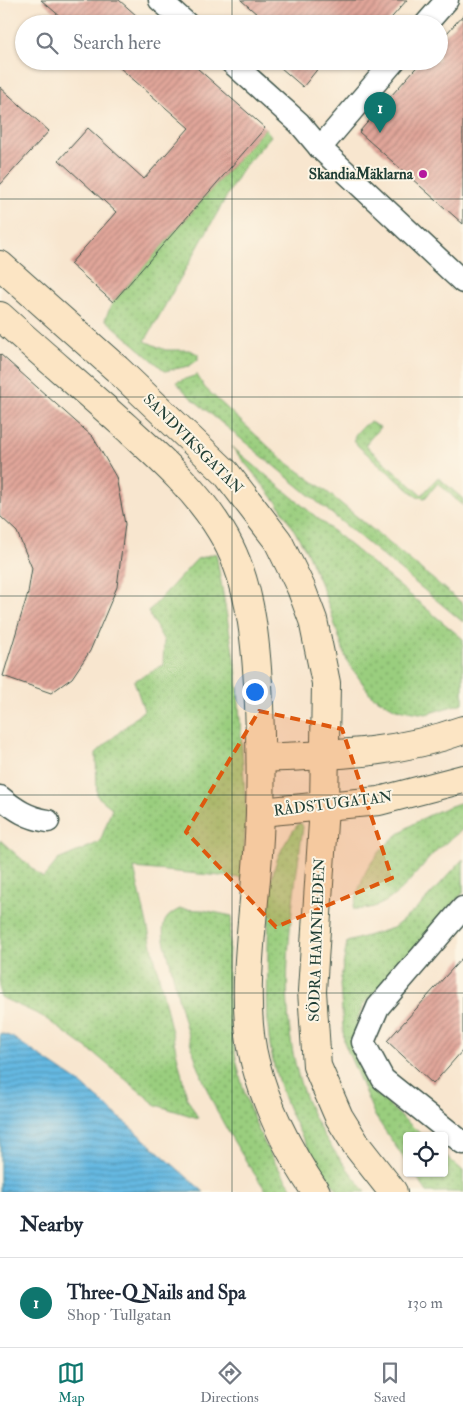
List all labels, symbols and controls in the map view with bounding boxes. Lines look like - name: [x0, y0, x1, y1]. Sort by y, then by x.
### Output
- search box: [15, 15, 448, 70]
- icon: search: [33, 29, 61, 57]
- text: Search here: [73, 31, 161, 55]
- pin: 1: [364, 92, 396, 133]
- place label: SkandiaMäklarna: [309, 165, 414, 184]
- marker: SkandiaMäklarna: [417, 168, 429, 180]
- street label: SANDVIKSGATAN: [139, 390, 247, 498]
- your location: [242, 679, 268, 705]
- street label: RÅDSTUGATAN: [272, 786, 394, 821]
- street label: SÖDRA HAMNLEDEN: [304, 857, 329, 1022]
- map controls: [403, 1132, 448, 1177]
- button: locate: [403, 1132, 448, 1177]
- text: Nearby: [20, 1211, 83, 1238]
- text: Three-Q Nails and Spa: [67, 1281, 246, 1305]
- text: 1: [33, 1293, 39, 1313]
- text: 130 m: [407, 1293, 443, 1313]
- text: Shop · Tullgatan: [67, 1305, 171, 1325]
- tab: Map: [57, 1359, 85, 1406]
- tab: Directions: [200, 1359, 259, 1406]
- tab: Saved: [374, 1359, 406, 1406]

